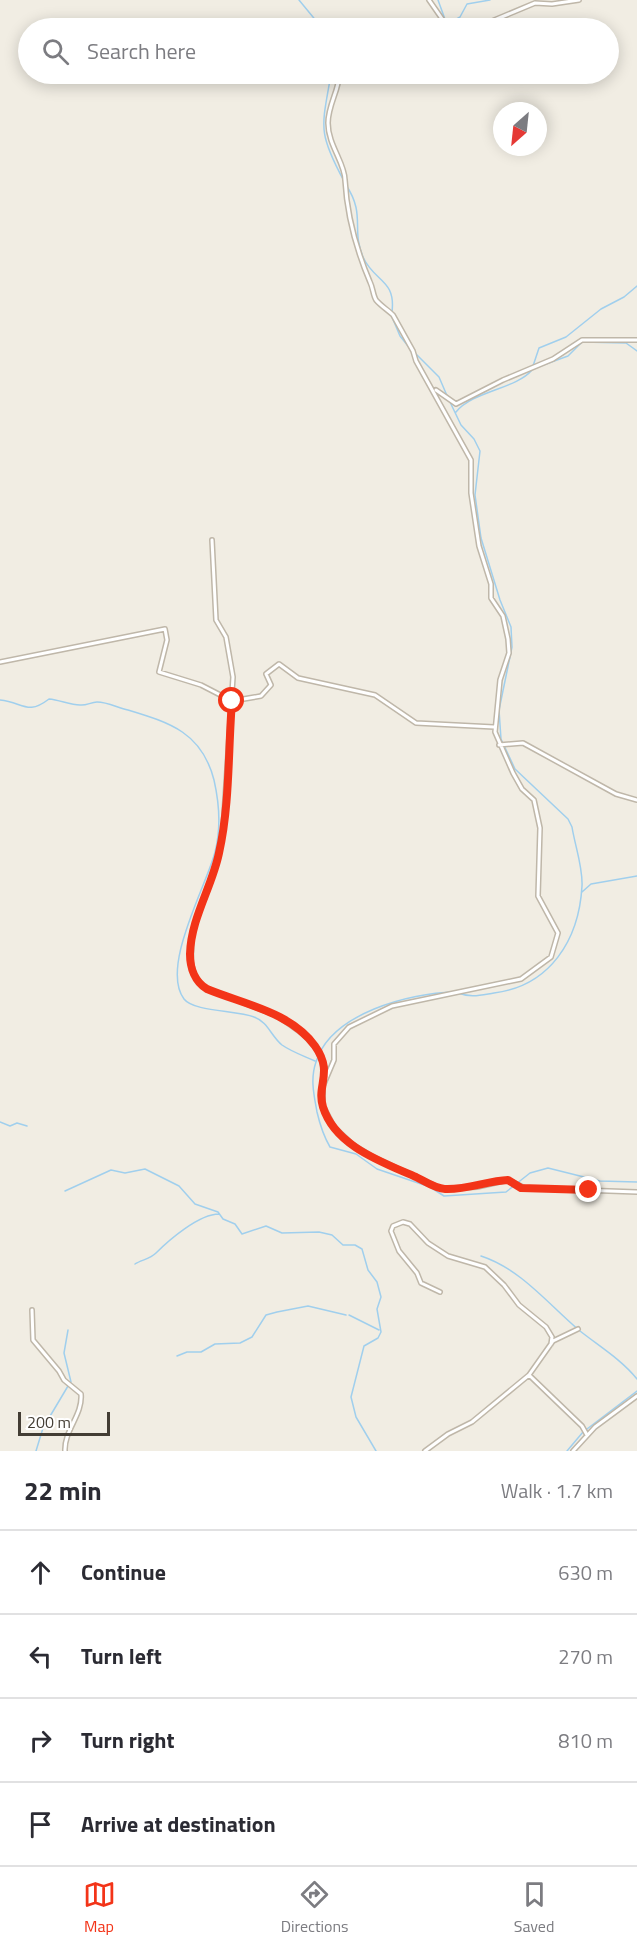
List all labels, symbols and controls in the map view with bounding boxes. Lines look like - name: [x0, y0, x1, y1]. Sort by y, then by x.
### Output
- search box: [18, 18, 619, 84]
- text: Search here: [87, 34, 196, 68]
- icon: search: [39, 35, 72, 68]
- north arrow: [493, 102, 547, 156]
- route start: [218, 687, 244, 713]
- route end: [575, 1176, 601, 1202]
- scale bar: [18, 1409, 110, 1436]
- text: 200 m: [27, 1410, 71, 1434]
- text: 22 min: [24, 1471, 102, 1510]
- text: Walk · 1.7 km: [501, 1475, 613, 1506]
- text: Continue: [81, 1555, 166, 1589]
- icon: ahead: [24, 1556, 57, 1589]
- text: 630 m: [558, 1557, 613, 1588]
- text: Turn left: [81, 1639, 162, 1673]
- icon: left: [24, 1640, 57, 1673]
- text: 270 m: [558, 1641, 613, 1672]
- text: Turn right: [81, 1723, 175, 1757]
- icon: right: [24, 1724, 57, 1757]
- text: 810 m: [558, 1725, 613, 1756]
- text: Arrive at destination: [81, 1807, 276, 1841]
- icon: arrive: [24, 1808, 57, 1841]
- tab: Map: [83, 1878, 116, 1938]
- tab: Directions: [281, 1878, 349, 1938]
- tab: Saved: [514, 1878, 554, 1938]

